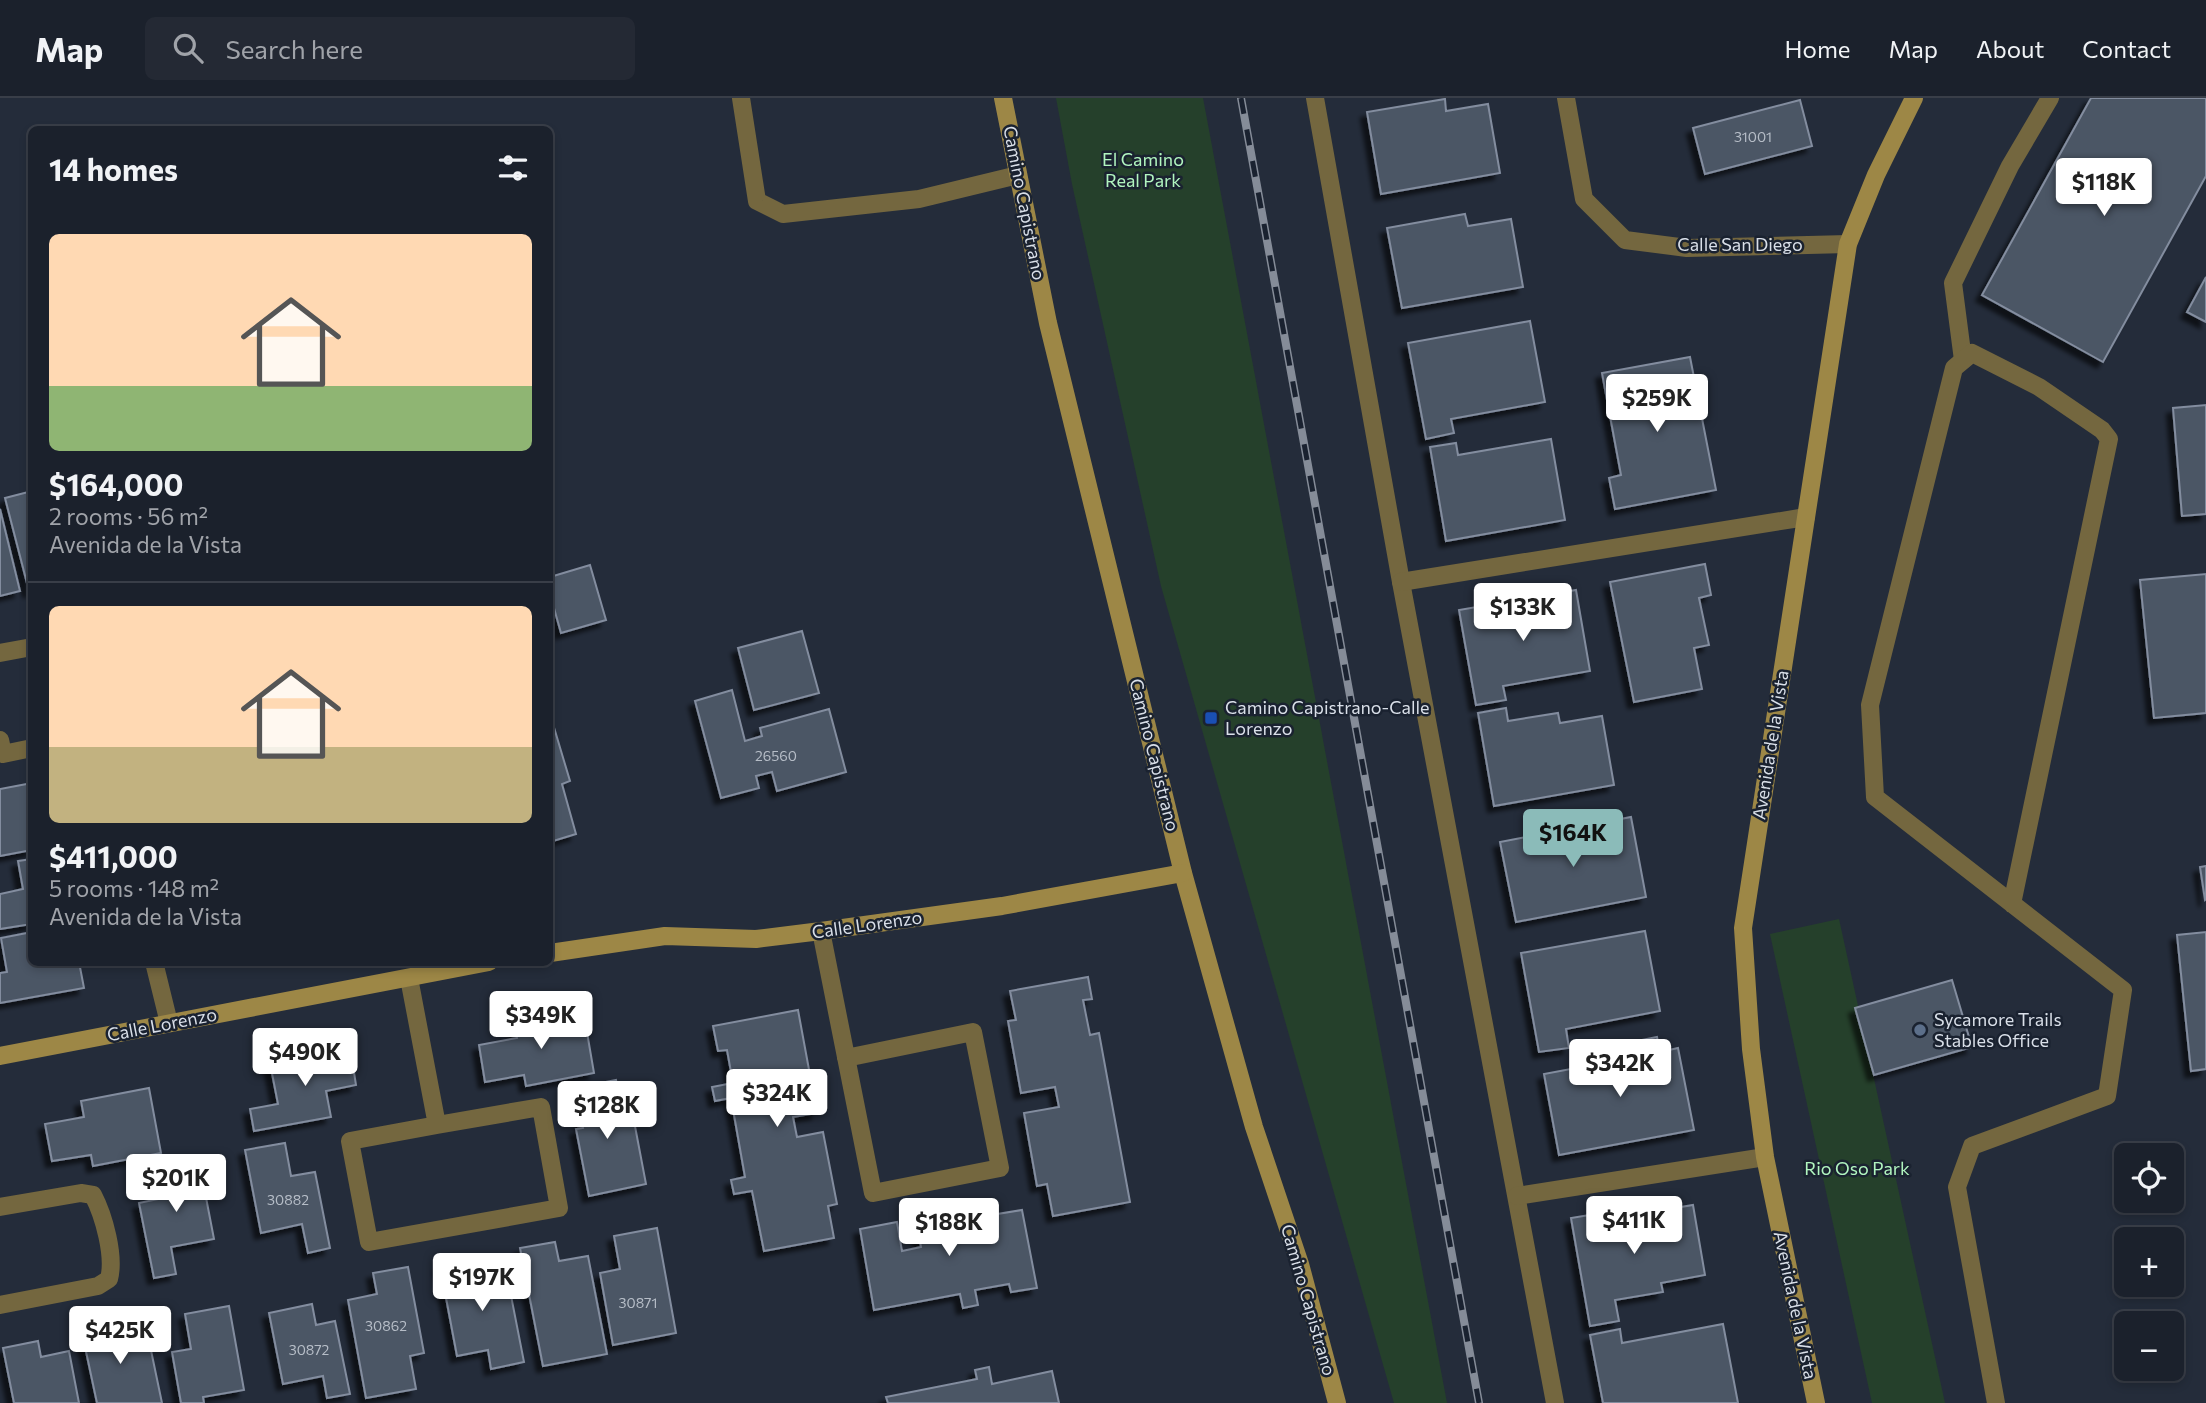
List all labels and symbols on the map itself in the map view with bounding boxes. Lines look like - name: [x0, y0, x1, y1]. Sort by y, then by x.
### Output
- street label: Camino Capistrano: [999, 124, 1051, 282]
- house number: 31001: [1734, 128, 1772, 145]
- park label: El Camino Real Park: [1102, 148, 1184, 191]
- pin: $118K: [2055, 158, 2153, 218]
- street label: Calle San Diego: [1677, 233, 1803, 255]
- pin: $259K: [1608, 374, 1706, 434]
- pin: $133K: [1474, 584, 1572, 643]
- street label: Avenida de la Vista: [1747, 669, 1793, 821]
- street label: Camino Capistrano: [1125, 676, 1185, 833]
- place label: Camino Capistrano-Calle Lorenzo: [1225, 696, 1430, 739]
- marker: Camino Capistrano-Calle Lorenzo: [1203, 710, 1219, 726]
- house number: 26560: [755, 747, 797, 764]
- pin: $164K: [1524, 810, 1622, 869]
- street label: Calle Lorenzo: [810, 905, 923, 943]
- pin: $349K: [492, 992, 590, 1051]
- street label: Calle Lorenzo: [105, 1003, 219, 1045]
- place label: Sycamore Trails Stables Office: [1934, 1008, 2062, 1051]
- marker: Sycamore Trails Stables Office: [1912, 1022, 1928, 1038]
- pin: $490K: [256, 1028, 354, 1088]
- pin: $342K: [1571, 1040, 1669, 1099]
- pin: $324K: [728, 1070, 826, 1129]
- pin: $128K: [558, 1082, 656, 1141]
- pin: $201K: [127, 1154, 225, 1214]
- park label: Rio Oso Park: [1804, 1157, 1910, 1179]
- house number: 30882: [267, 1191, 309, 1208]
- pin: $411K: [1585, 1196, 1683, 1256]
- pin: $188K: [900, 1198, 998, 1258]
- street label: Camino Capistrano: [1277, 1221, 1341, 1378]
- street label: Avenida de la Vista: [1770, 1229, 1822, 1381]
- pin: $197K: [433, 1254, 531, 1313]
- house number: 30871: [619, 1294, 657, 1311]
- pin: $425K: [71, 1306, 169, 1366]
- house number: 30862: [365, 1317, 407, 1334]
- house number: 30872: [289, 1341, 330, 1358]

